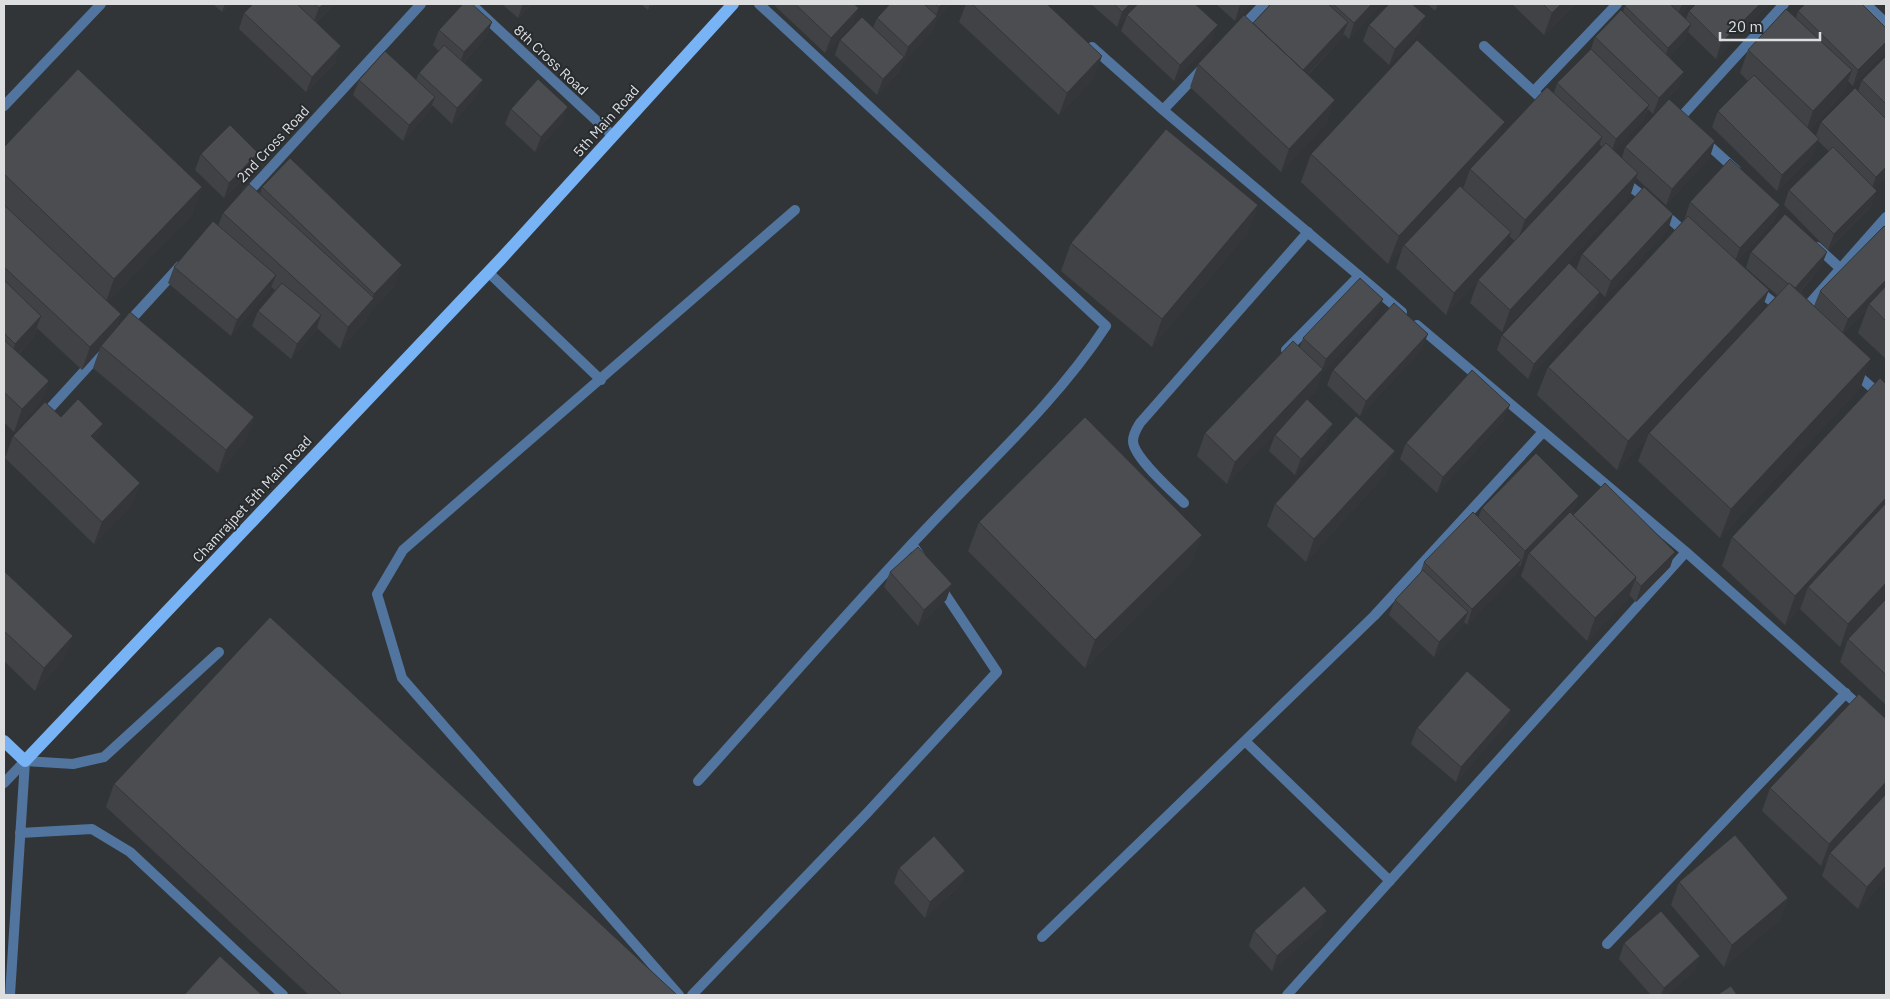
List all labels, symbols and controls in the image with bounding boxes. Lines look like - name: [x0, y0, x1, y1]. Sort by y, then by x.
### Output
- scale bar: [1720, 10, 1820, 42]
- text: 20 m: [1728, 17, 1763, 36]
- street label: 8th Cross Road: [510, 21, 592, 99]
- street label: 5th Main Road: [569, 81, 643, 161]
- street label: 2nd Cross Road: [233, 102, 313, 186]
- street label: Chamrajpet 5th Main Road: [189, 432, 315, 566]

